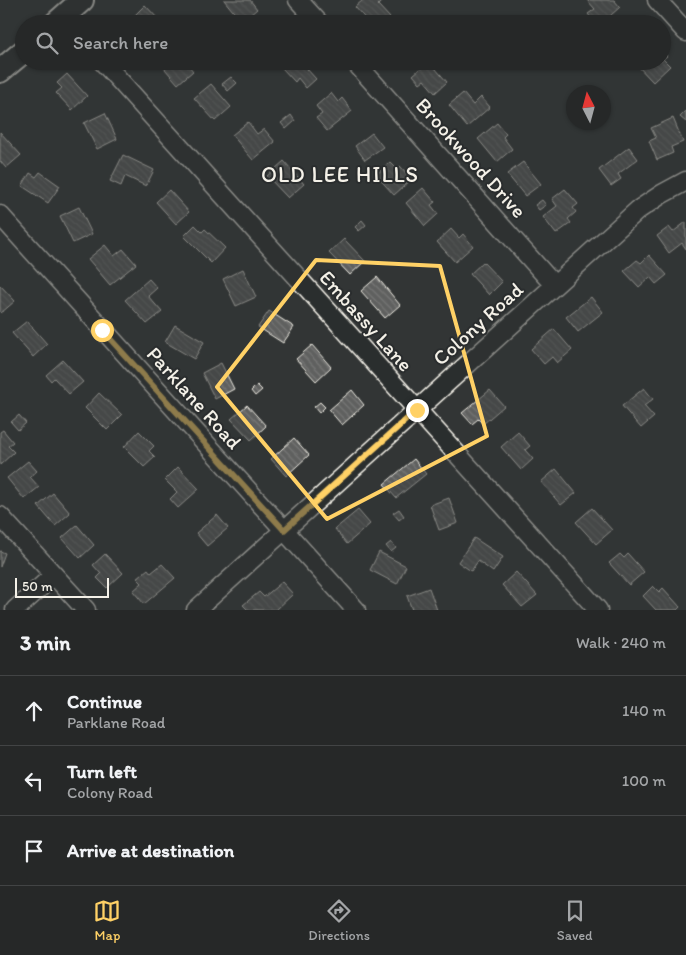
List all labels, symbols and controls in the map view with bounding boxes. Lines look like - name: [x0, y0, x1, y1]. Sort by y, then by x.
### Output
- search box: [15, 15, 671, 70]
- icon: search: [33, 29, 61, 57]
- text: Search here: [73, 31, 168, 54]
- north arrow: [566, 85, 611, 130]
- street label: Brookwood Drive: [411, 92, 532, 223]
- district label: OLD LEE HILLS: [261, 161, 419, 188]
- street label: Embassy Lane: [314, 265, 418, 376]
- street label: Colony Road: [427, 276, 528, 371]
- route start: [91, 319, 114, 342]
- street label: Parklane Road: [142, 341, 247, 454]
- route end: [406, 399, 429, 422]
- scale bar: [15, 575, 109, 598]
- text: 50 m: [22, 578, 53, 595]
- text: 3 min: [20, 630, 70, 655]
- text: Walk · 240 m: [576, 633, 666, 652]
- text: Continue: [67, 690, 142, 713]
- icon: ahead: [20, 697, 48, 725]
- text: 140 m: [622, 701, 666, 720]
- text: Parklane Road: [67, 713, 165, 732]
- text: Turn left: [67, 760, 137, 783]
- icon: left: [20, 767, 48, 795]
- text: 100 m: [622, 771, 666, 790]
- text: Colony Road: [67, 783, 153, 802]
- icon: arrive: [20, 837, 48, 865]
- text: Arrive at destination: [67, 839, 234, 862]
- tab: Map: [93, 897, 121, 944]
- tab: Directions: [308, 897, 370, 944]
- tab: Saved: [557, 897, 593, 944]

